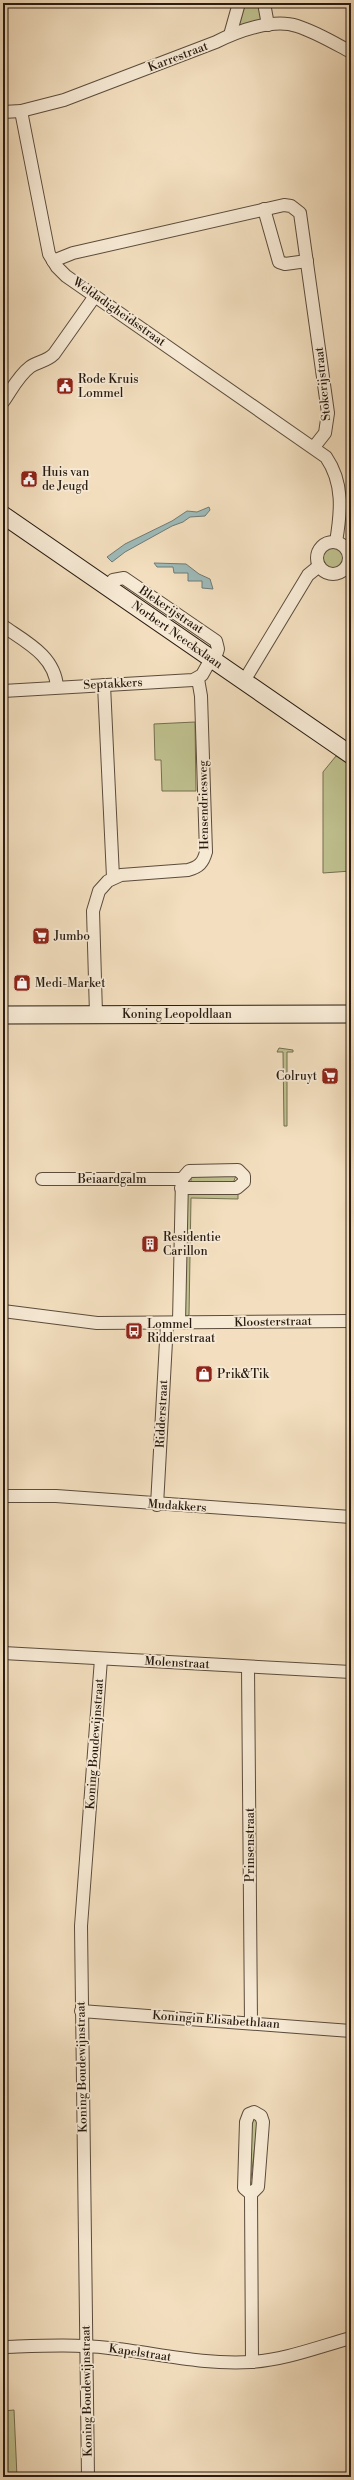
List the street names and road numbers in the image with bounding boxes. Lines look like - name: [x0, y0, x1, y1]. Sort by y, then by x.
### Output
- street label: Karrestraat: [146, 38, 211, 75]
- street label: Weldadigheidsstraat: [69, 274, 169, 350]
- street label: Stokerijstraat: [312, 346, 334, 422]
- street label: Blekerijstraat: [135, 582, 207, 637]
- street label: Norbert Neeckxlaan: [129, 598, 225, 672]
- street label: Septakkers: [83, 675, 143, 693]
- street label: Hensendriesweg: [196, 759, 212, 850]
- street label: Koning Leopoldlaan: [122, 1007, 232, 1022]
- street label: Beiaardgalm: [77, 1172, 147, 1187]
- street label: Kloosterstraat: [234, 1314, 313, 1330]
- street label: Ridderstraat: [153, 1379, 171, 1448]
- street label: Mudakkers: [147, 1496, 207, 1516]
- street label: Molenstraat: [144, 1654, 211, 1672]
- street label: Koning Boudewijnstraat: [83, 1677, 107, 1810]
- street label: Prinsenstraat: [243, 1807, 258, 1882]
- street label: Koning Boudewijnstraat: [73, 2000, 91, 2133]
- street label: Koningin Elisabethlaan: [152, 2008, 280, 2032]
- street label: Koning Boudewijnstraat: [78, 2324, 96, 2457]
- street label: Kapelstraat: [108, 2341, 173, 2365]

